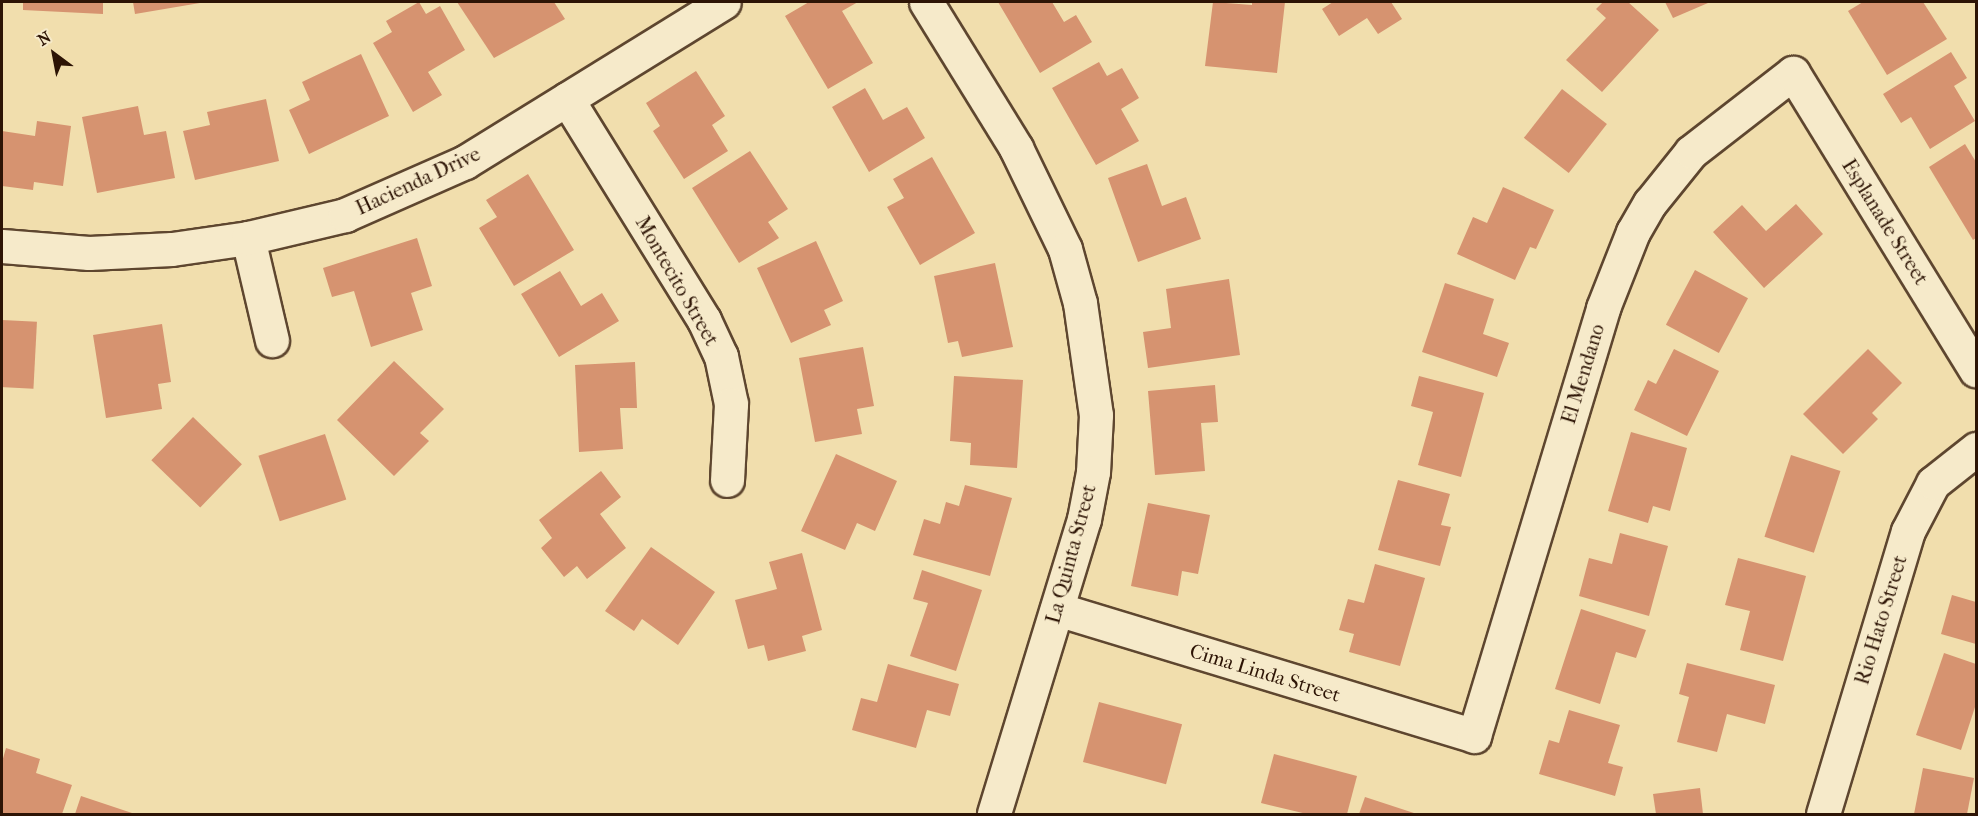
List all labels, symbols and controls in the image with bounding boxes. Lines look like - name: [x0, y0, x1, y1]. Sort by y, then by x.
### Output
- north arrow: [24, 24, 84, 84]
- text: N: [34, 27, 54, 50]
- street label: Hacienda Drive: [352, 142, 484, 220]
- street label: Esplanade Street: [1837, 155, 1933, 289]
- street label: Montecito Street: [630, 212, 724, 350]
- street label: El Mendano: [1556, 321, 1610, 427]
- street label: La Quinta Street: [1041, 482, 1101, 626]
- street label: Rio Hato Street: [1850, 552, 1912, 688]
- street label: Cima Linda Street: [1187, 639, 1343, 707]

